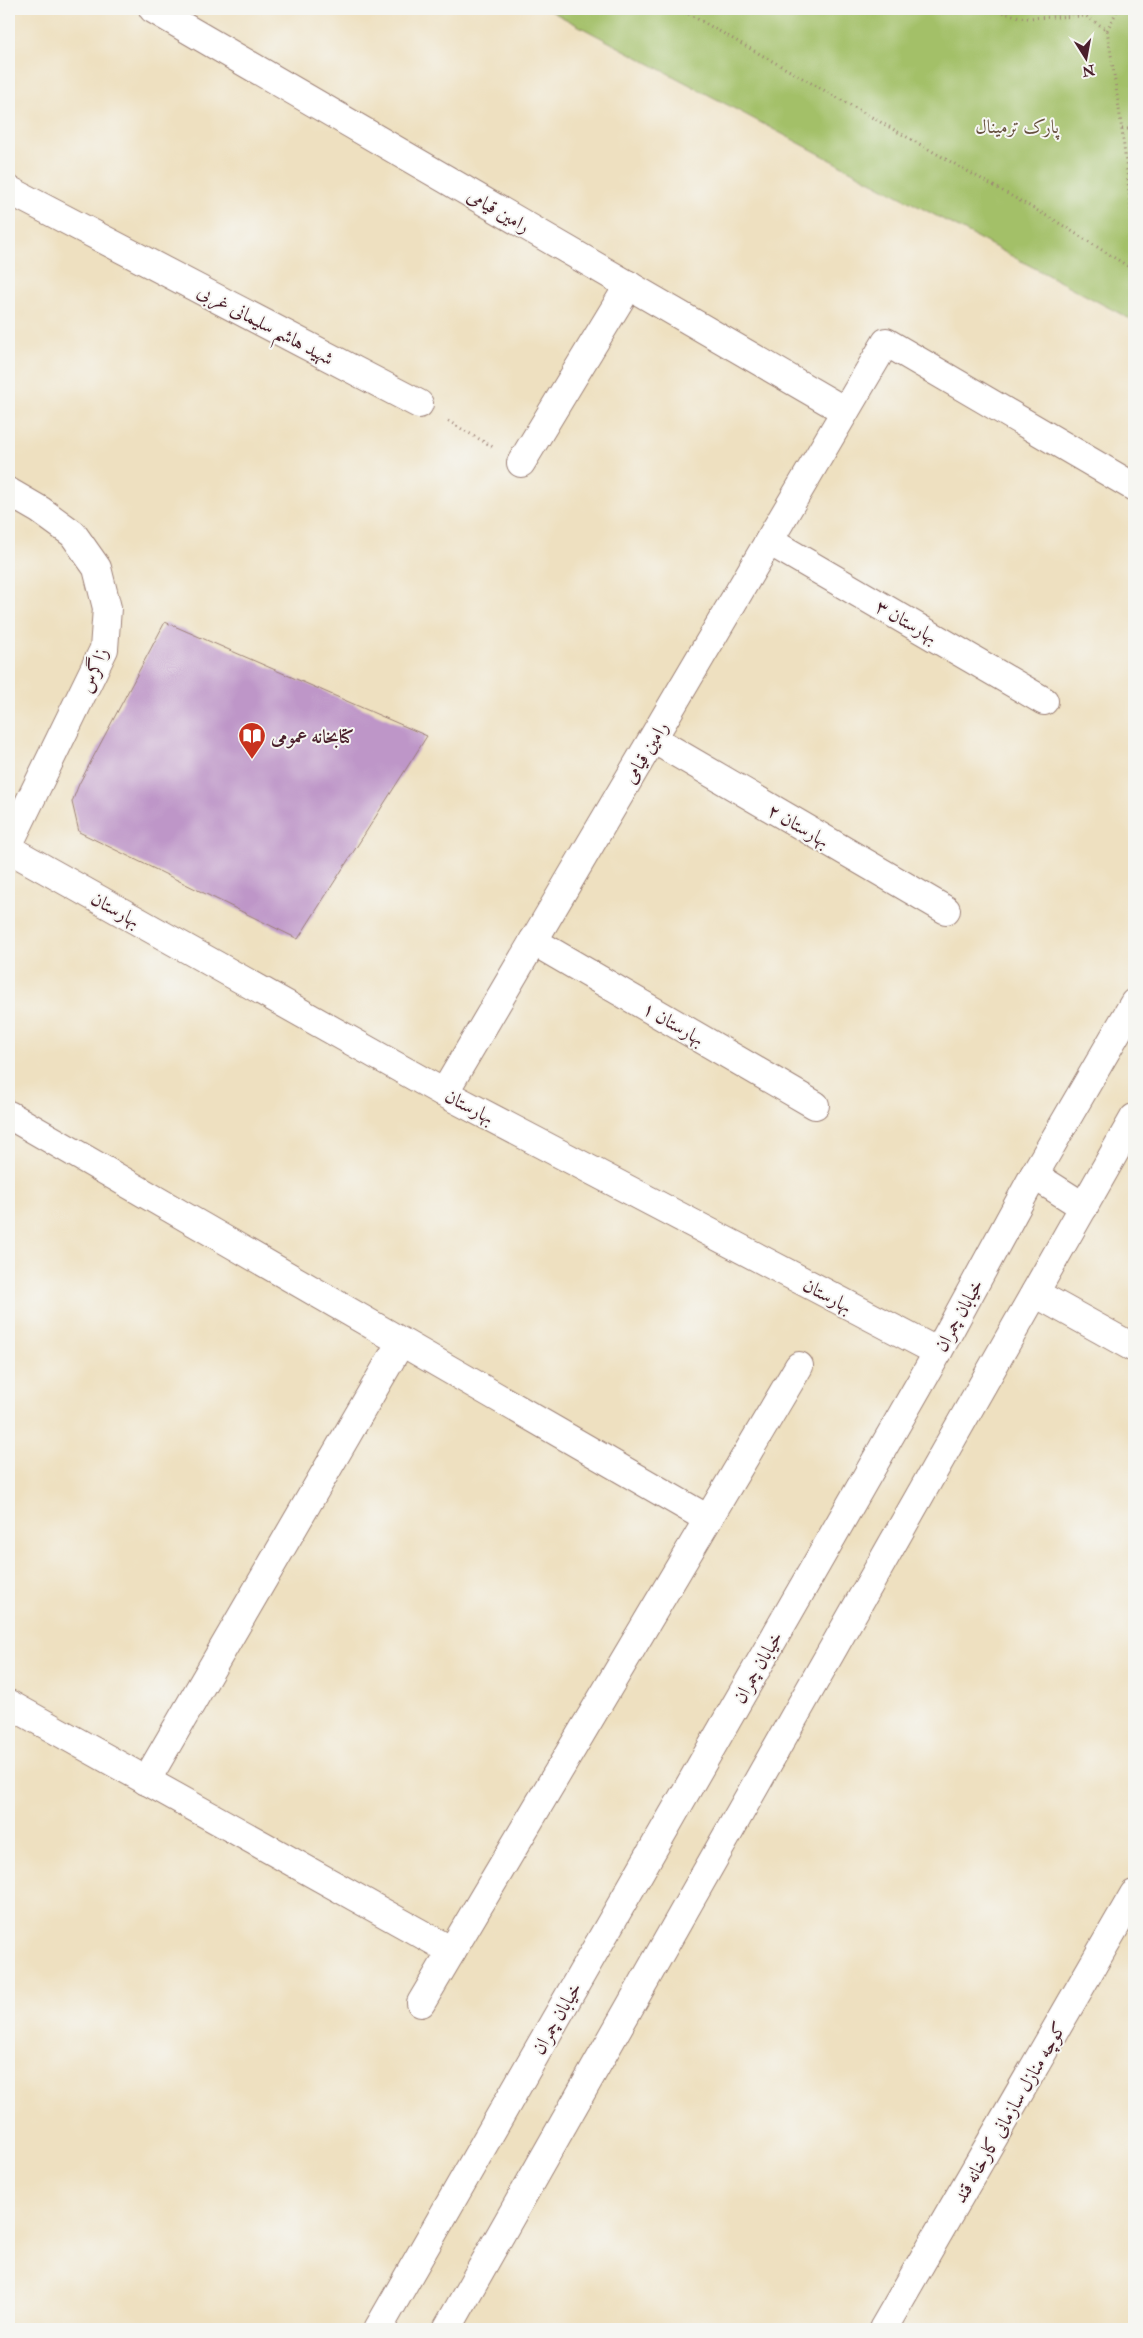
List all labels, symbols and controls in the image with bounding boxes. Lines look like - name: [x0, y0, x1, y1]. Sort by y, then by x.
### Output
- north arrow: [1060, 32, 1110, 82]
- text: N: [1080, 61, 1097, 80]
- park label: پارک ترمینال: [975, 115, 1060, 140]
- street label: رامین قیامی: [463, 183, 534, 238]
- street label: شهید هاشم سلیمانی غربی: [190, 279, 338, 377]
- street label: بهارستان ۳: [871, 595, 942, 649]
- street label: زاگرس: [73, 644, 114, 696]
- street label: رامین قیامی: [618, 717, 674, 788]
- library icon: کتابخانه عمومی: [237, 721, 267, 760]
- place label: کتابخانه عمومی: [270, 725, 354, 749]
- street label: بهارستان ۲: [763, 799, 834, 853]
- street label: بهارستان: [87, 887, 144, 933]
- street label: بهارستان ۱: [638, 997, 709, 1051]
- street label: بهارستان: [441, 1084, 498, 1130]
- street label: بهارستان: [799, 1273, 856, 1319]
- street label: خیابان چمران: [929, 1275, 989, 1356]
- street label: خیابان چمران: [728, 1627, 788, 1708]
- street label: خیابان چمران: [527, 1978, 587, 2059]
- street label: کوچه منازل سازمانی کارخانه قند: [948, 2017, 1073, 2208]

